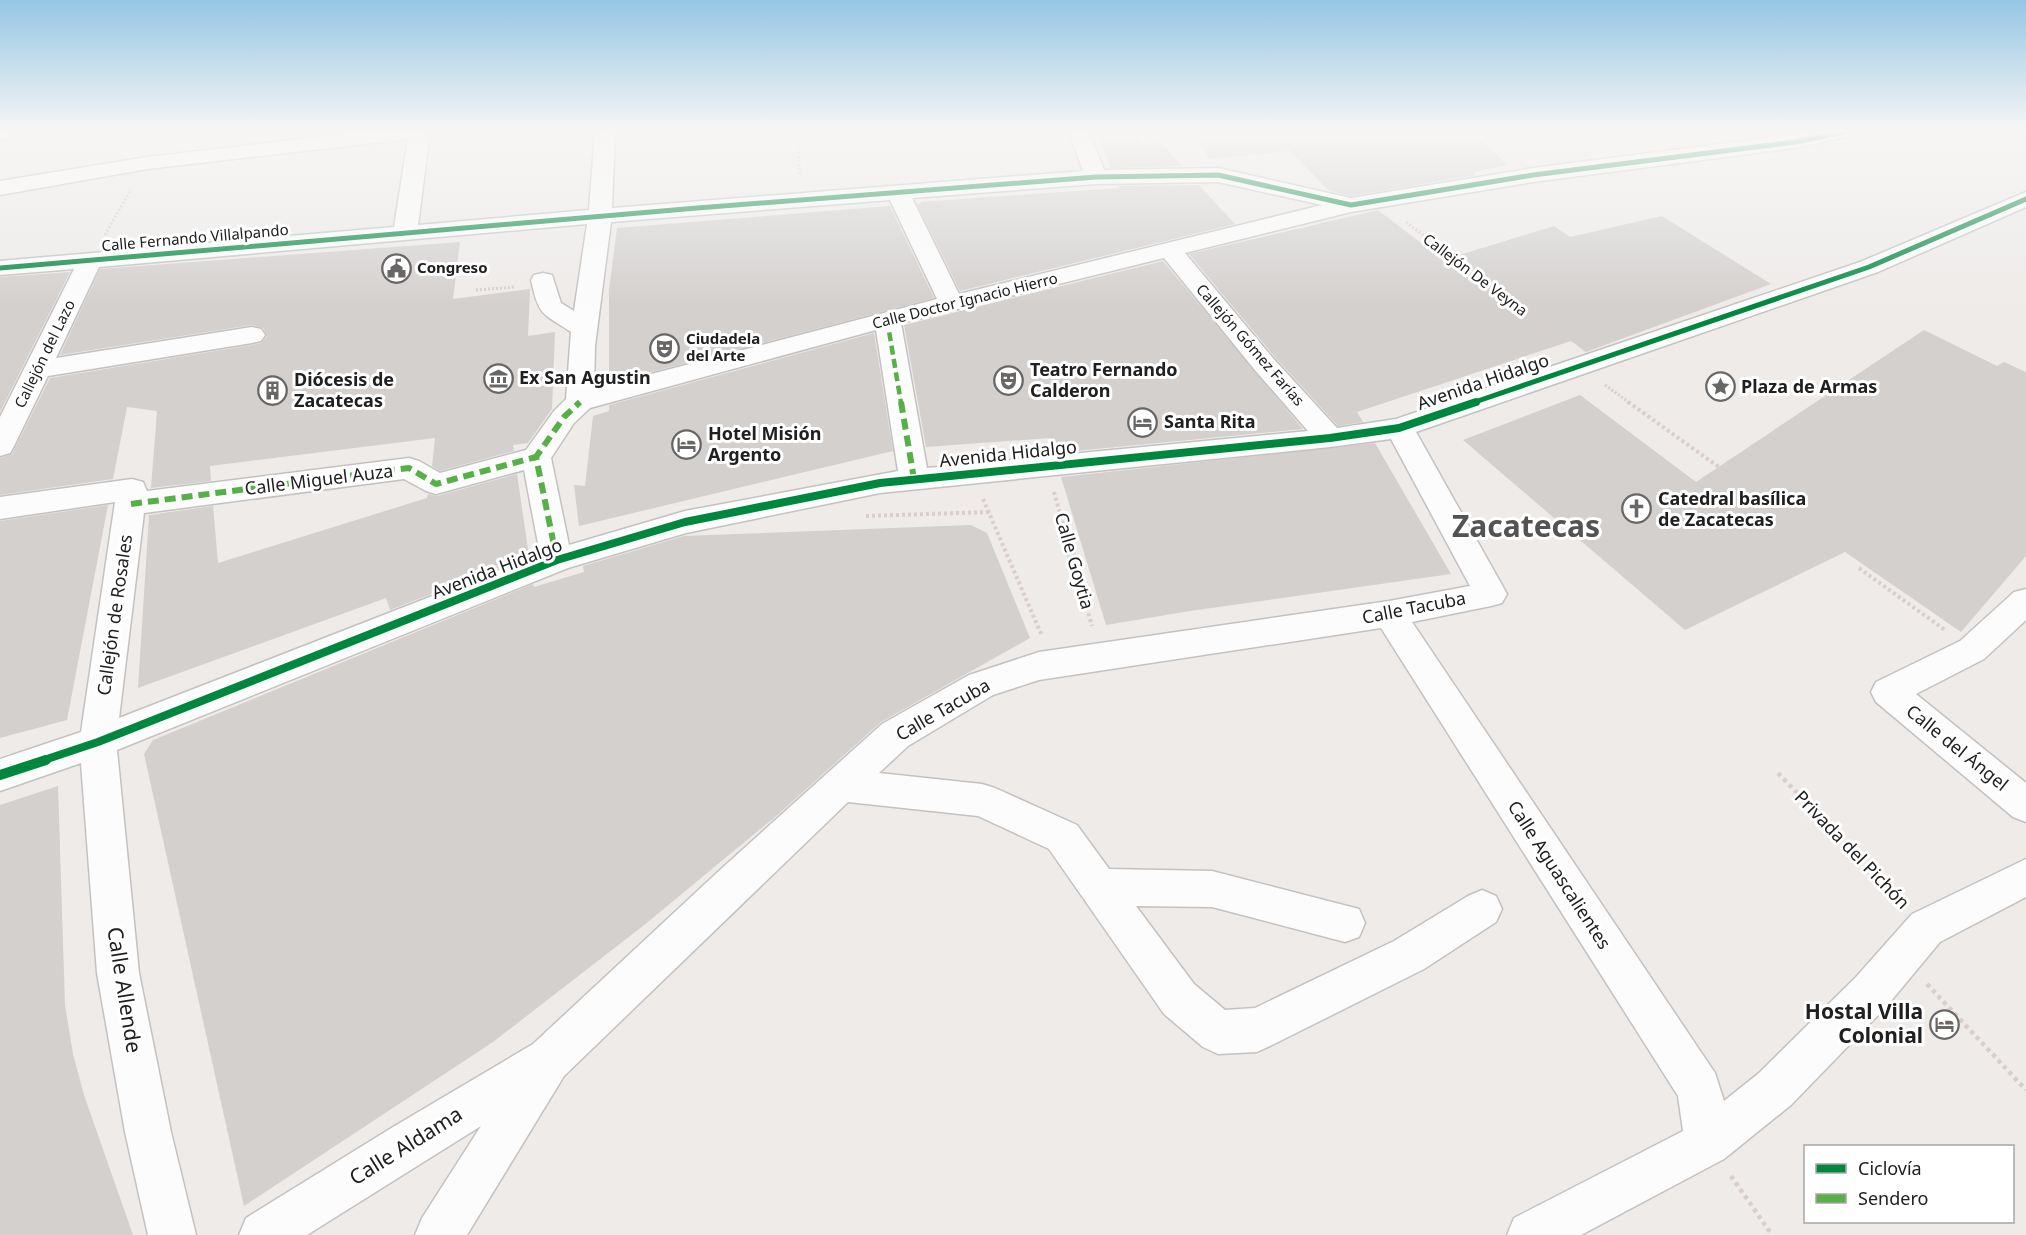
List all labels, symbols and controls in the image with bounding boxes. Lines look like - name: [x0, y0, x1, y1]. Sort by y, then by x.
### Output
- street label: Calle Fernando Villalpando: [101, 219, 289, 255]
- street label: Callejón De Veyna: [1419, 228, 1532, 320]
- public building icon: Congreso: [380, 252, 412, 284]
- place label: Congreso: [417, 257, 488, 277]
- street label: Calle Doctor Ignacio Hierro: [870, 267, 1060, 333]
- street label: Callejón Gómez Farías: [1192, 279, 1309, 410]
- street label: Callejón del Lazo: [9, 296, 79, 411]
- place label: Ciudadela del Arte: [686, 328, 760, 365]
- theatre icon: Ciudadela del Arte: [649, 332, 681, 364]
- street label: Avenida Hidalgo: [1413, 347, 1552, 415]
- place label: Teatro Fernando Calderon: [1030, 357, 1178, 402]
- museum icon: Ex San Agustin: [482, 362, 514, 394]
- theatre icon: Teatro Fernando Calderon: [993, 364, 1025, 396]
- place label: Ex San Agustin: [519, 365, 651, 389]
- place label: Diócesis de Zacatecas: [294, 367, 394, 412]
- place icon: Plaza de Armas: [1704, 371, 1736, 403]
- building icon: Diócesis de Zacatecas: [257, 374, 289, 406]
- place label: Plaza de Armas: [1741, 374, 1877, 398]
- hotel icon: Santa Rita: [1127, 406, 1159, 438]
- place label: Santa Rita: [1164, 409, 1255, 433]
- place label: Hotel Misión Argento: [708, 421, 821, 466]
- hotel icon: Hotel Misión Argento: [671, 428, 703, 460]
- street label: Avenida Hidalgo: [938, 434, 1078, 472]
- street label: Calle Miguel Auza: [243, 458, 394, 500]
- place label: Catedral basílica de Zacatecas: [1658, 486, 1806, 531]
- church icon: Catedral basílica de Zacatecas: [1621, 493, 1653, 525]
- district label: Zacatecas: [1452, 505, 1600, 546]
- street label: Calle Goytia: [1050, 510, 1100, 612]
- street label: Avenida Hidalgo: [428, 532, 565, 604]
- street label: Callejón de Rosales: [91, 533, 137, 697]
- street label: Calle Tacuba: [1360, 585, 1468, 629]
- street label: Calle Tacuba: [891, 672, 994, 746]
- street label: Calle del Ángel: [1902, 699, 2014, 796]
- street label: Privada del Pichón: [1790, 785, 1916, 914]
- street label: Calle Aguascalientes: [1503, 796, 1617, 953]
- street label: Calle Allende: [101, 925, 149, 1055]
- place label: Hostal Villa Colonial: [1805, 997, 1923, 1049]
- hotel icon: Hostal Villa Colonial: [1928, 1008, 1960, 1040]
- street label: Calle Aldama: [344, 1099, 467, 1191]
- legend: [1804, 1145, 2014, 1223]
- text: Ciclovía: [1858, 1156, 1922, 1180]
- text: Sendero: [1858, 1186, 1928, 1210]

